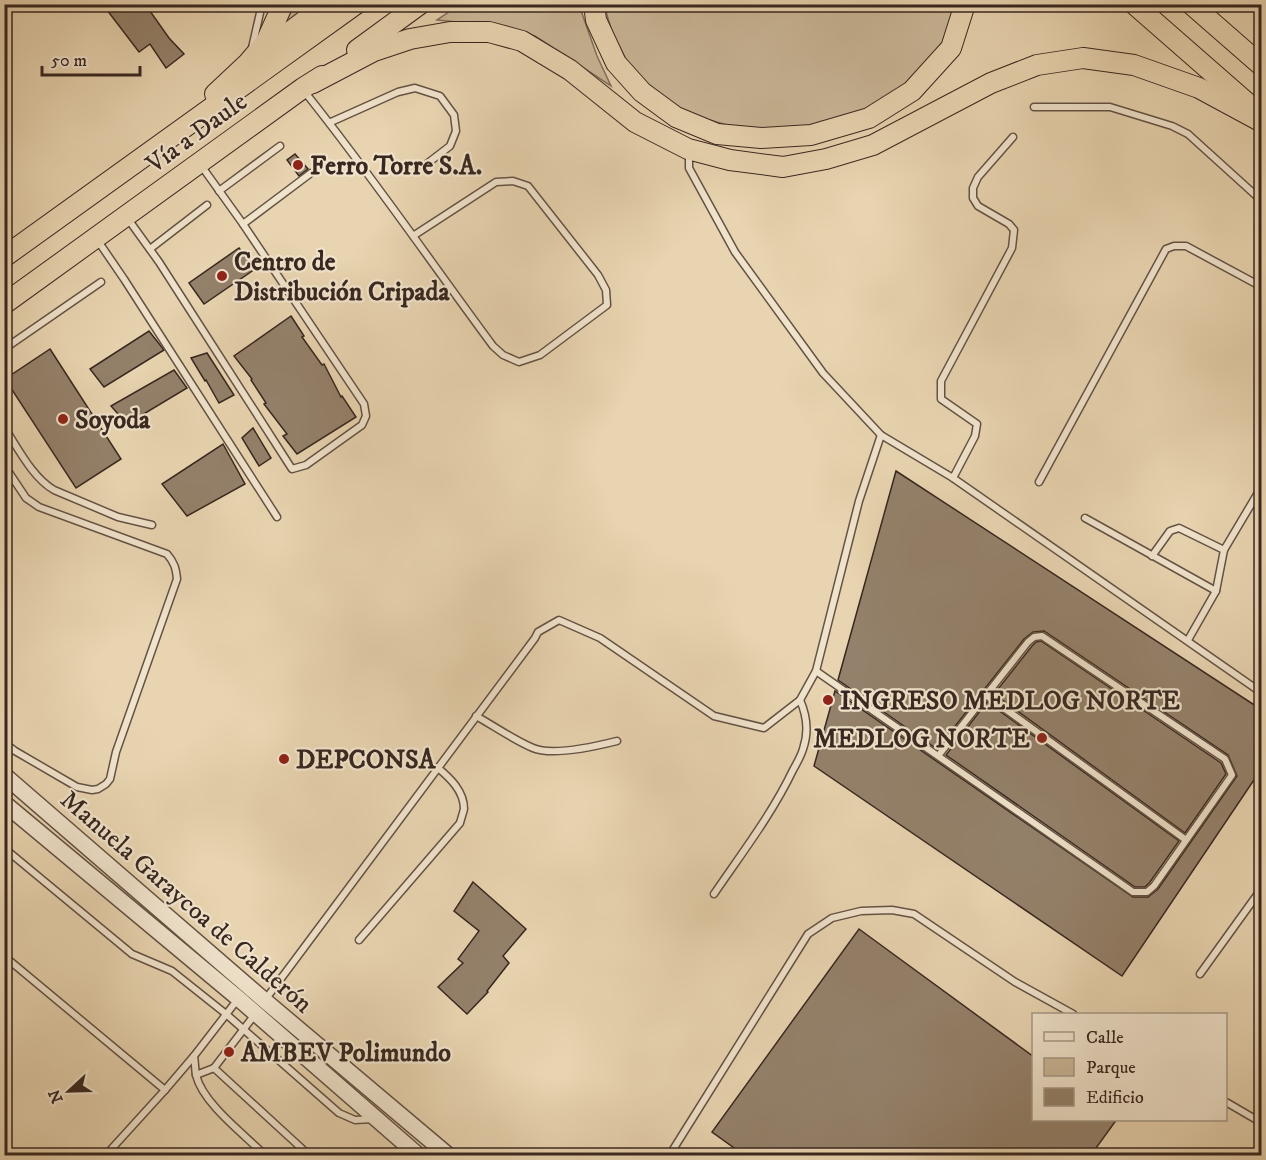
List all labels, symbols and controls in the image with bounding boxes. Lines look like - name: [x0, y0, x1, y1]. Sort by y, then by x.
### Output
- scale bar: [42, 39, 140, 77]
- text: 50 m: [51, 50, 87, 72]
- street label: Vía a Daule: [139, 85, 254, 182]
- place label: Ferro Torre S.A.: [310, 150, 482, 183]
- marker: Ferro Torre S.A.: [291, 158, 305, 172]
- place label: Centro de Distribución Cripada: [234, 246, 450, 309]
- marker: Centro de Distribución Cripada: [215, 269, 229, 283]
- place label: Soyoda: [75, 404, 151, 437]
- marker: Soyoda: [56, 412, 70, 426]
- place label: INGRESO MEDLOG NORTE: [840, 685, 1180, 718]
- marker: INGRESO MEDLOG NORTE: [821, 693, 835, 707]
- place label: MEDLOG NORTE: [813, 723, 1030, 756]
- marker: MEDLOG NORTE: [1035, 731, 1049, 745]
- place label: DEPCONSA: [296, 744, 437, 777]
- marker: DEPCONSA: [277, 752, 291, 766]
- street label: Manuela Garaycoa de Calderón: [53, 784, 319, 1021]
- legend: [1032, 1013, 1227, 1121]
- text: Calle: [1086, 1027, 1124, 1049]
- place label: AMBEV Polimundo: [240, 1037, 451, 1070]
- marker: AMBEV Polimundo: [222, 1045, 236, 1059]
- text: Parque: [1086, 1057, 1136, 1079]
- north arrow: [39, 1061, 99, 1121]
- text: N: [44, 1086, 68, 1106]
- text: Edificio: [1086, 1087, 1144, 1109]

